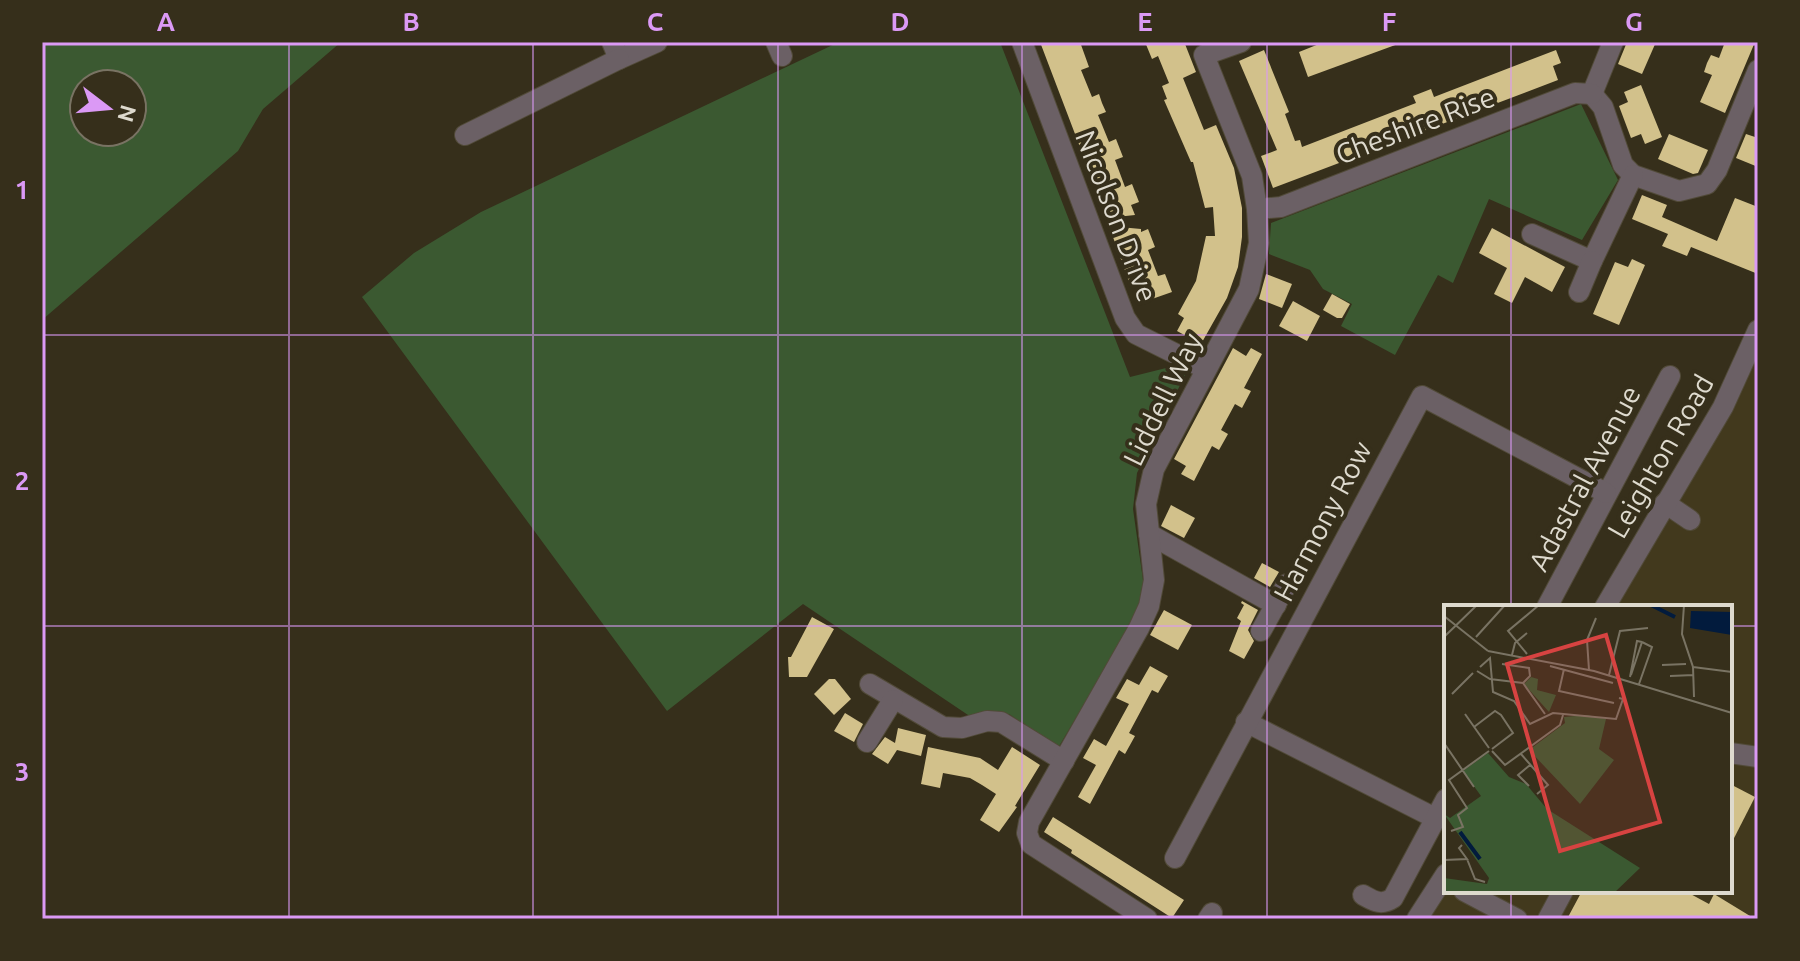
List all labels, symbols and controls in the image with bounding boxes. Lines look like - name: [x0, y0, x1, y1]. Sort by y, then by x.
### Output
- text: A: [157, 7, 176, 36]
- text: B: [402, 7, 420, 36]
- text: C: [647, 7, 664, 36]
- text: D: [891, 7, 909, 36]
- text: E: [1137, 7, 1153, 36]
- text: F: [1382, 7, 1396, 36]
- text: G: [1625, 7, 1643, 36]
- north arrow: [68, 68, 148, 148]
- street label: Cheshire Rise: [1331, 80, 1499, 170]
- text: N: [113, 102, 142, 125]
- street label: Nicolson Drive: [1070, 126, 1164, 306]
- text: 1: [15, 175, 29, 204]
- street label: Liddell Way: [1117, 328, 1207, 470]
- street label: Leighton Road: [1601, 369, 1719, 543]
- street label: Adastral Avenue: [1522, 380, 1646, 576]
- street label: Harmony Row: [1267, 436, 1377, 606]
- text: 2: [15, 466, 29, 495]
- inset map: [1444, 605, 1732, 893]
- text: 3: [15, 757, 29, 786]

